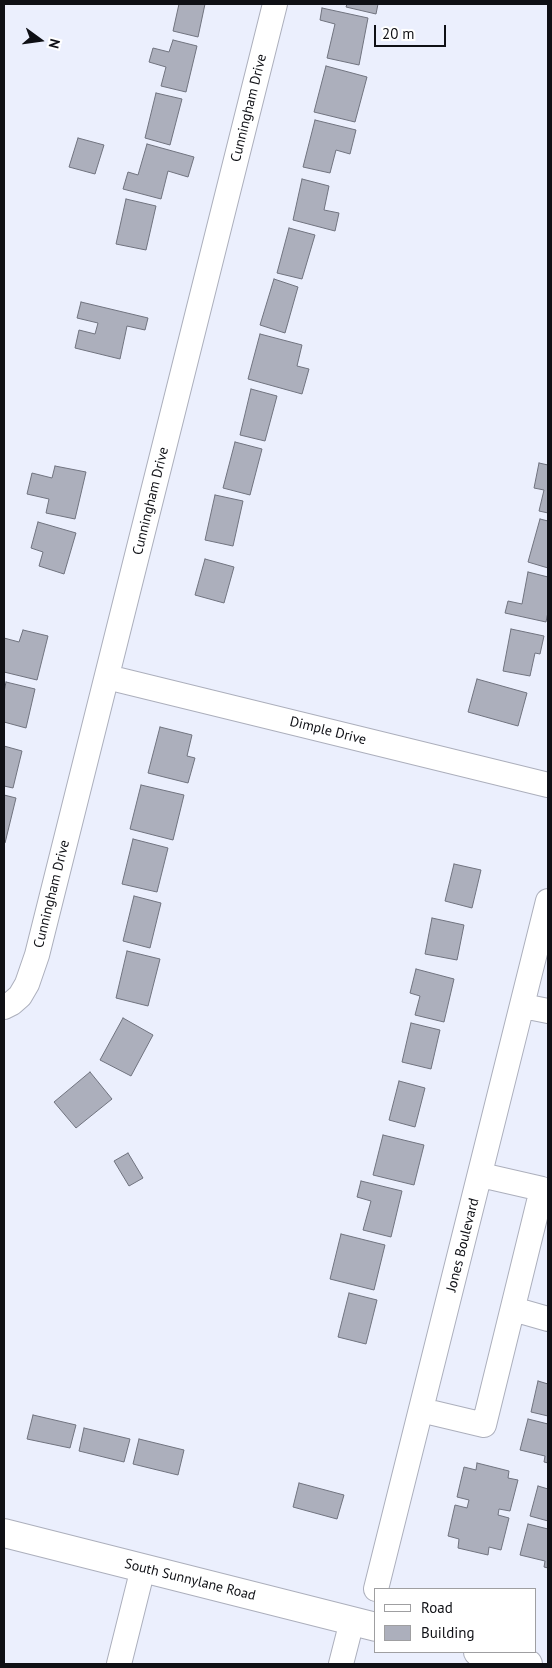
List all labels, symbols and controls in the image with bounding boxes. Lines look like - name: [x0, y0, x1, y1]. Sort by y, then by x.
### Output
- north arrow: [15, 15, 65, 65]
- scale bar: [377, 15, 450, 47]
- text: 20 m: [382, 24, 415, 43]
- text: N: [45, 37, 64, 50]
- street label: Cunningham Drive: [227, 52, 271, 164]
- street label: Cunningham Drive: [129, 445, 173, 557]
- street label: Dimple Drive: [288, 713, 368, 749]
- street label: Cunningham Drive: [30, 838, 74, 950]
- street label: Jones Boulevard: [443, 1196, 483, 1294]
- street label: South Sunnylane Road: [123, 1556, 257, 1604]
- legend: [374, 1588, 537, 1653]
- text: Road: [421, 1598, 453, 1617]
- text: Building: [421, 1623, 475, 1642]

